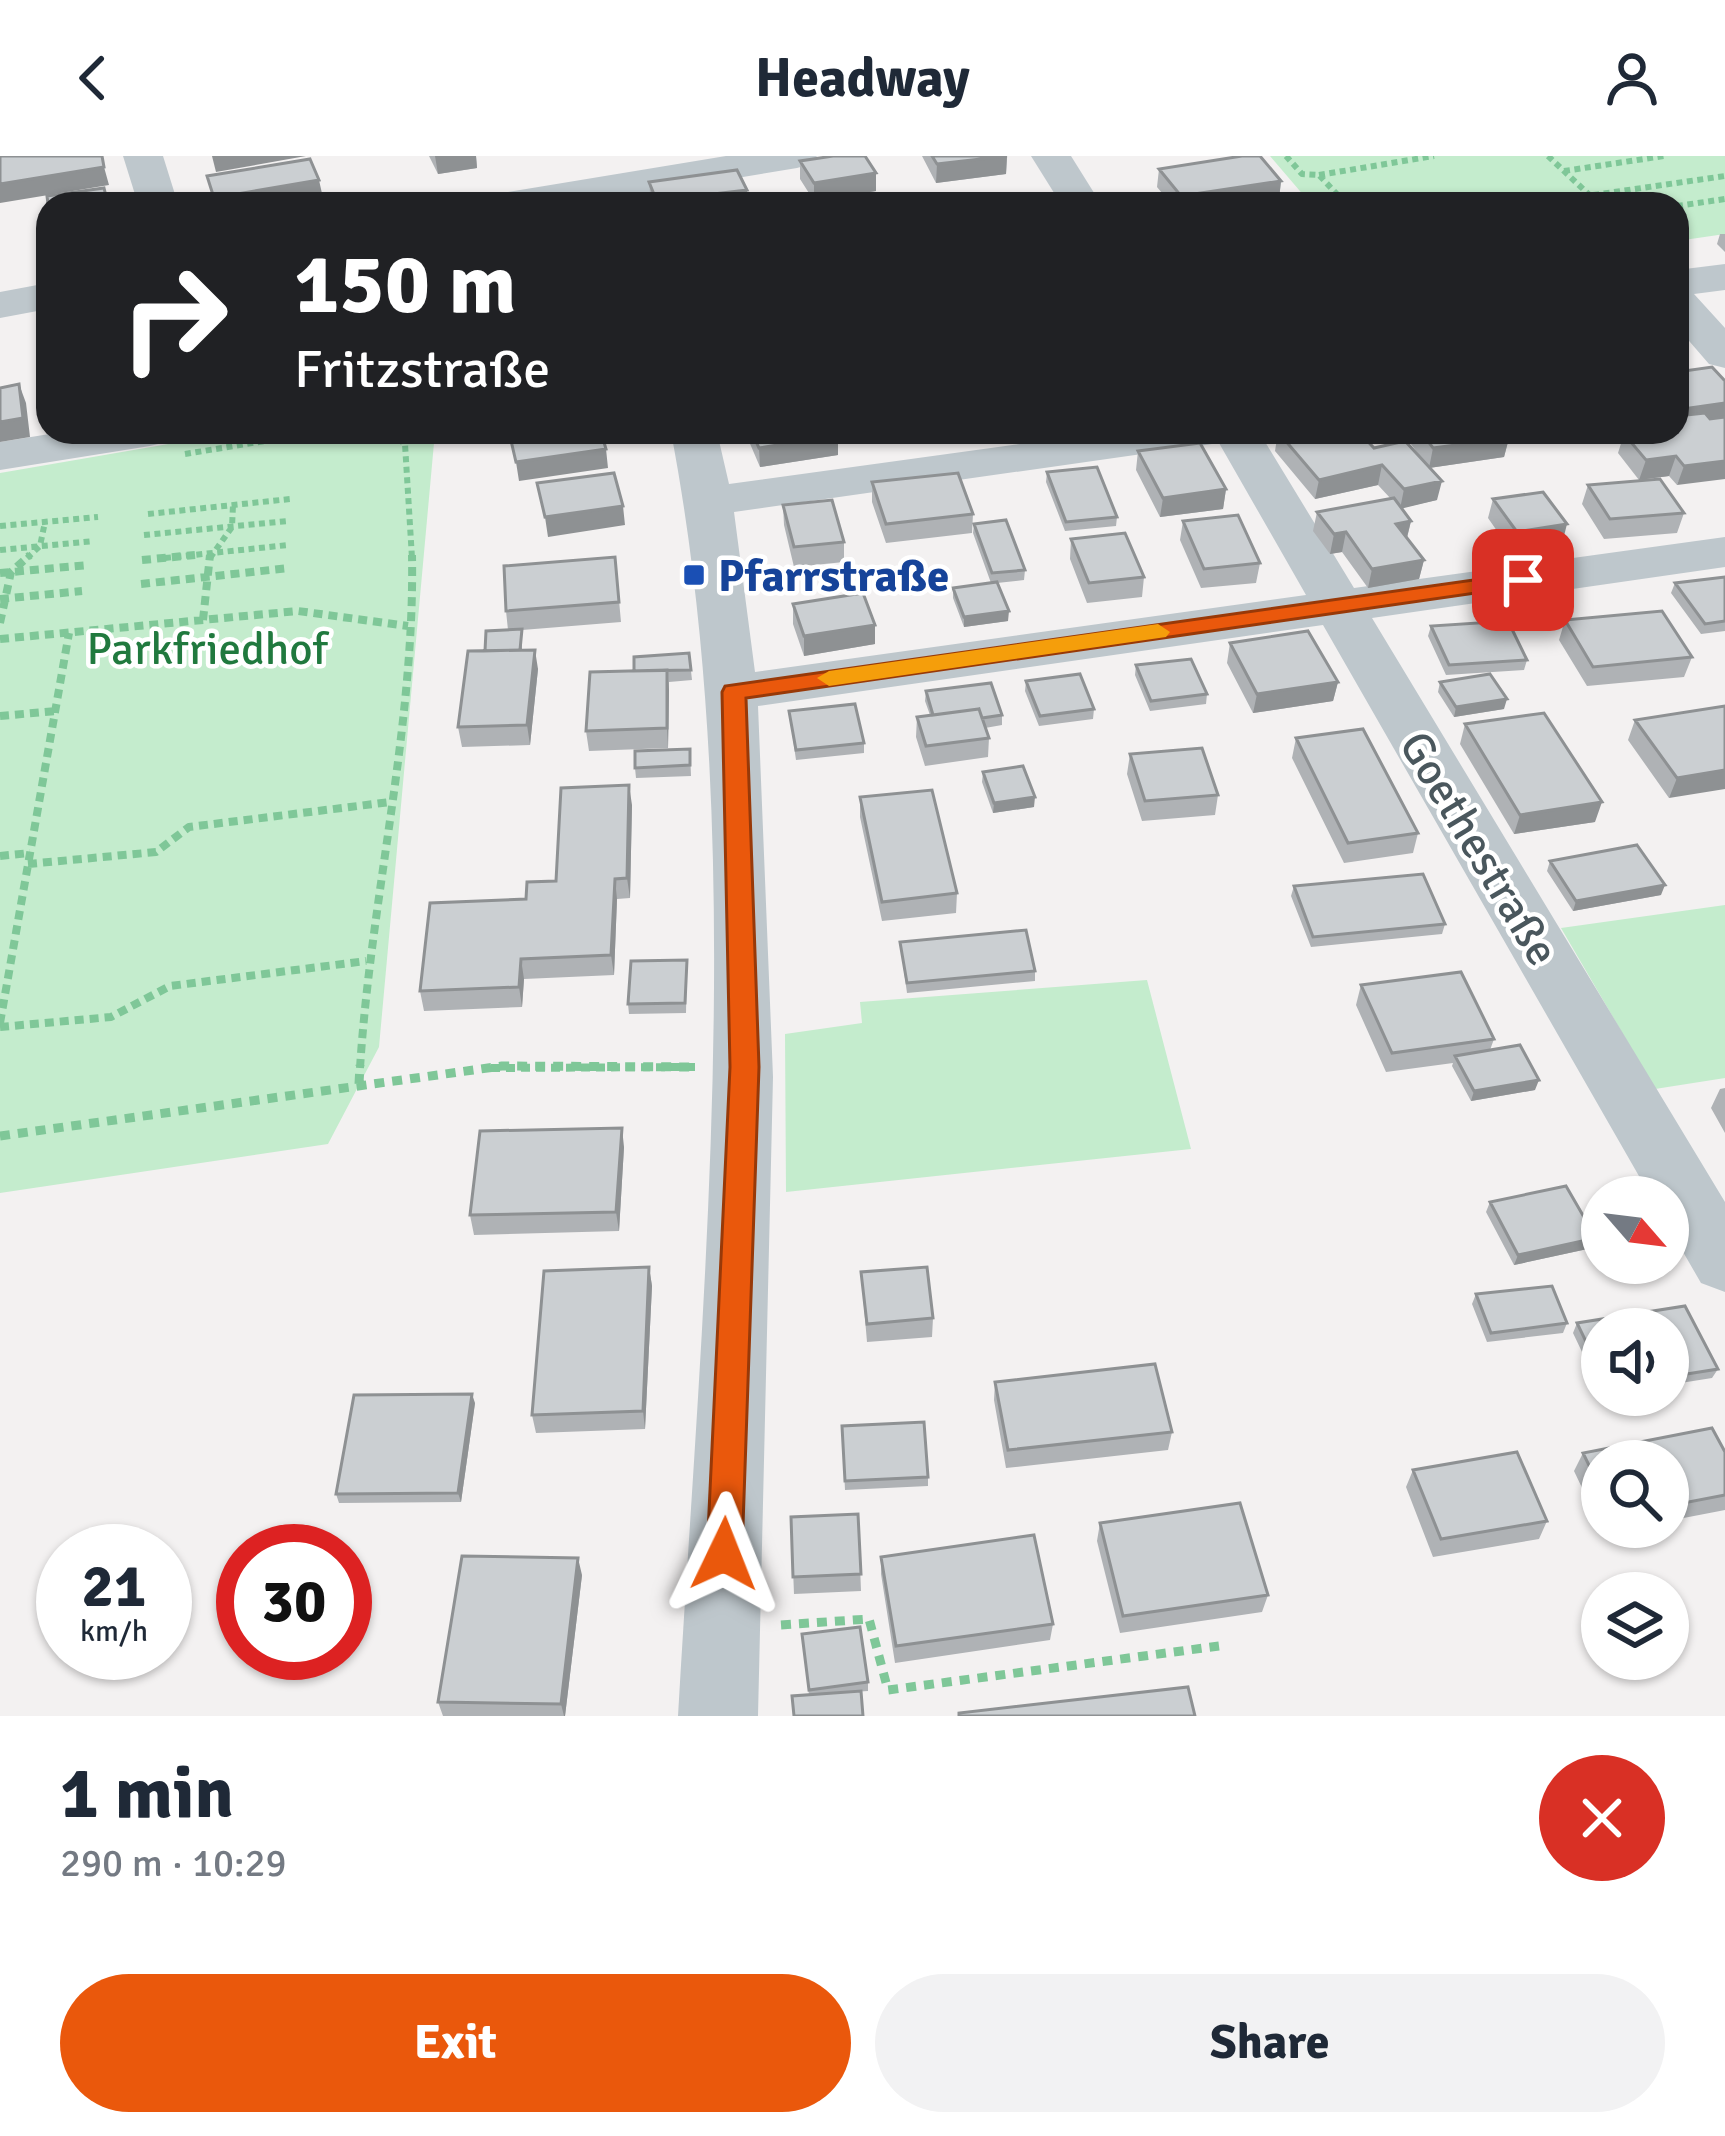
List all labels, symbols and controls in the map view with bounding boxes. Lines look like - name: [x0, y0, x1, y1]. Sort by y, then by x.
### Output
- icon: back: [60, 45, 126, 111]
- text: Headway: [755, 45, 970, 112]
- icon: person: [1599, 45, 1665, 111]
- text: 150 m: [294, 233, 516, 337]
- icon: right: [96, 240, 252, 396]
- text: Fritzstraße: [294, 336, 550, 403]
- pin: [1472, 529, 1574, 631]
- icon: arrive: [1490, 547, 1556, 613]
- place label: Pfarrstraße: [718, 549, 949, 604]
- marker: Pfarrstraße: [681, 562, 707, 588]
- park label: Parkfriedhof: [87, 622, 329, 677]
- street label: Goethestraße: [1387, 722, 1570, 976]
- north arrow: [1581, 1176, 1689, 1284]
- map controls: [1581, 1176, 1689, 1680]
- button: sound: [1581, 1308, 1689, 1416]
- button: search: [1581, 1440, 1689, 1548]
- position arrow: [661, 1491, 787, 1617]
- speed limit sign: 30: [216, 1524, 372, 1680]
- text: 21: [82, 1550, 146, 1624]
- button: layers: [1581, 1572, 1689, 1680]
- text: km/h: [80, 1613, 148, 1650]
- text: 1 min: [60, 1749, 234, 1838]
- button: close: [1539, 1755, 1665, 1881]
- text: 290 m · 10:29: [60, 1839, 287, 1887]
- button: Exit: [60, 1974, 851, 2112]
- button: Share: [875, 1974, 1665, 2112]

